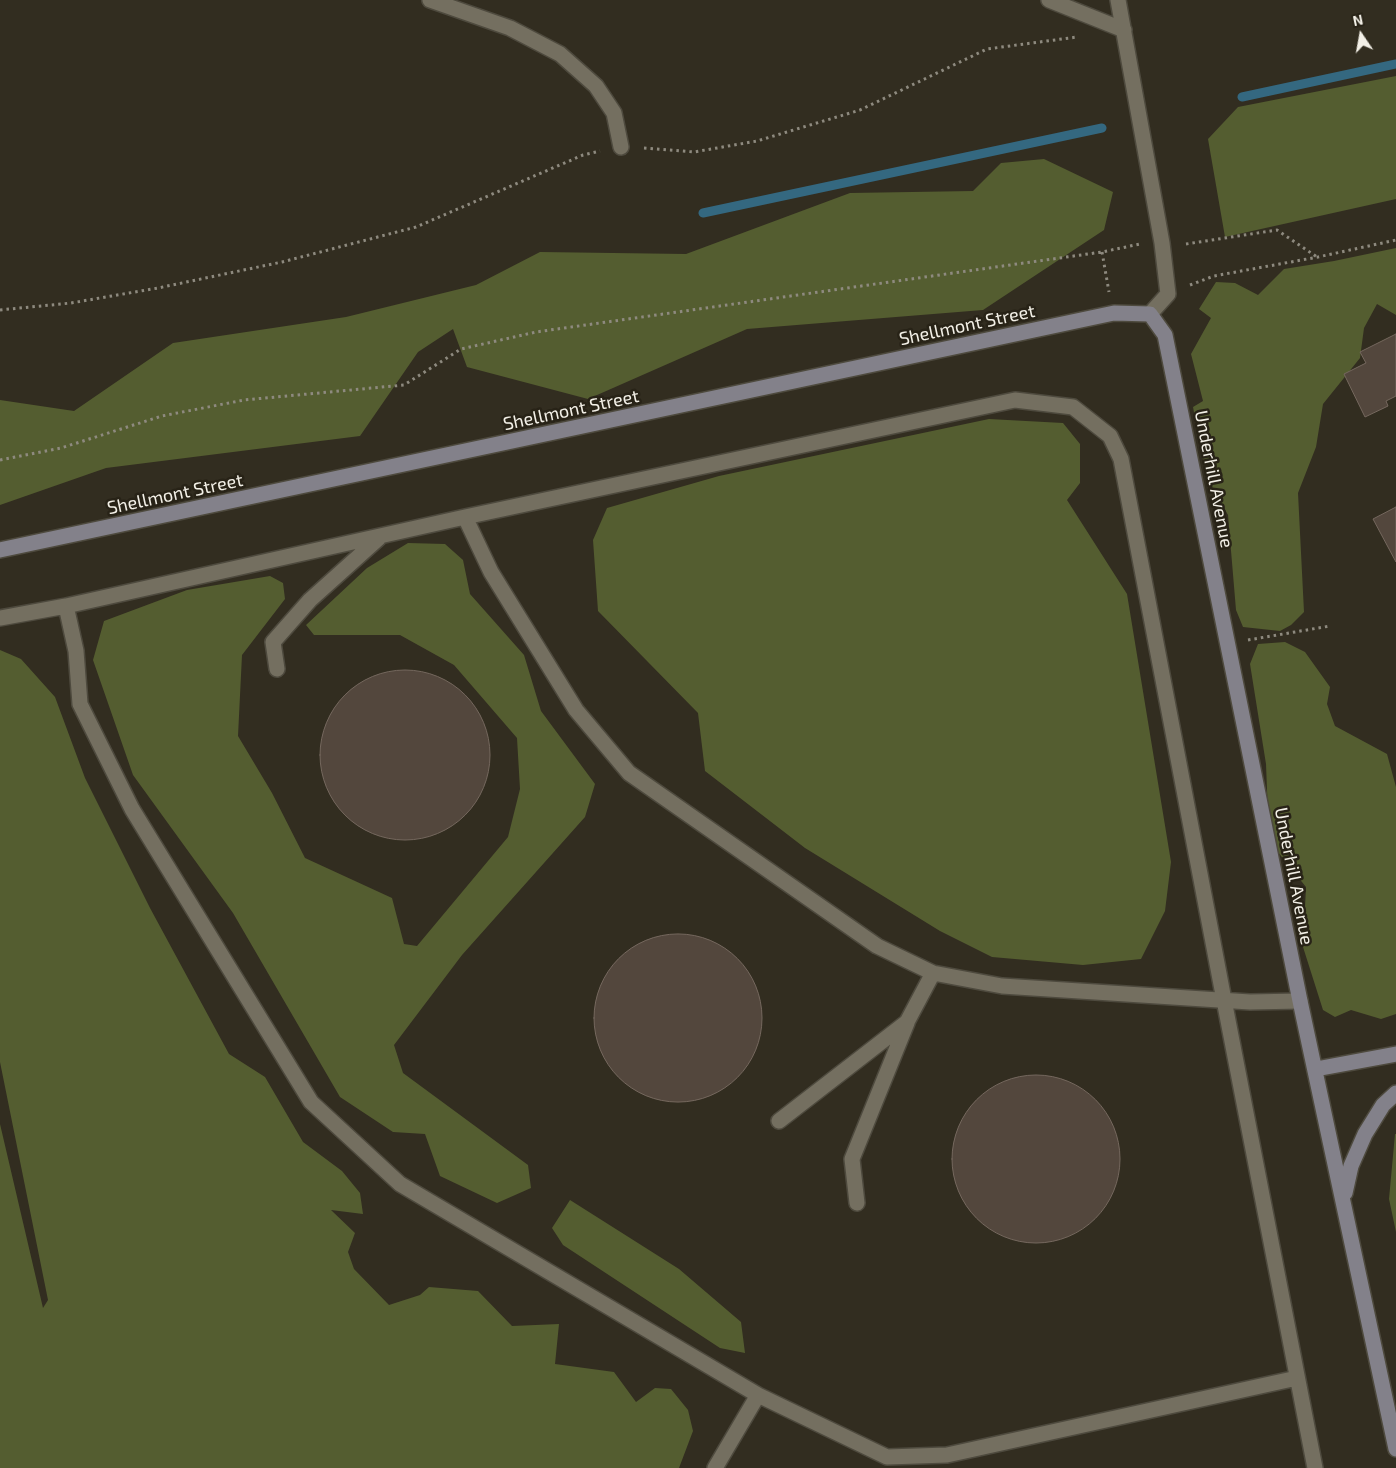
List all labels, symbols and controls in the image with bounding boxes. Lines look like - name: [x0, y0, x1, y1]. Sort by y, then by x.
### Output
- north arrow: [1336, 10, 1386, 60]
- text: N: [1351, 10, 1364, 29]
- street label: Shellmont Street: [897, 300, 1037, 350]
- street label: Shellmont Street: [501, 385, 641, 435]
- street label: Underhill Avenue: [1190, 408, 1238, 550]
- street label: Shellmont Street: [105, 469, 245, 519]
- street label: Underhill Avenue: [1270, 805, 1318, 947]

